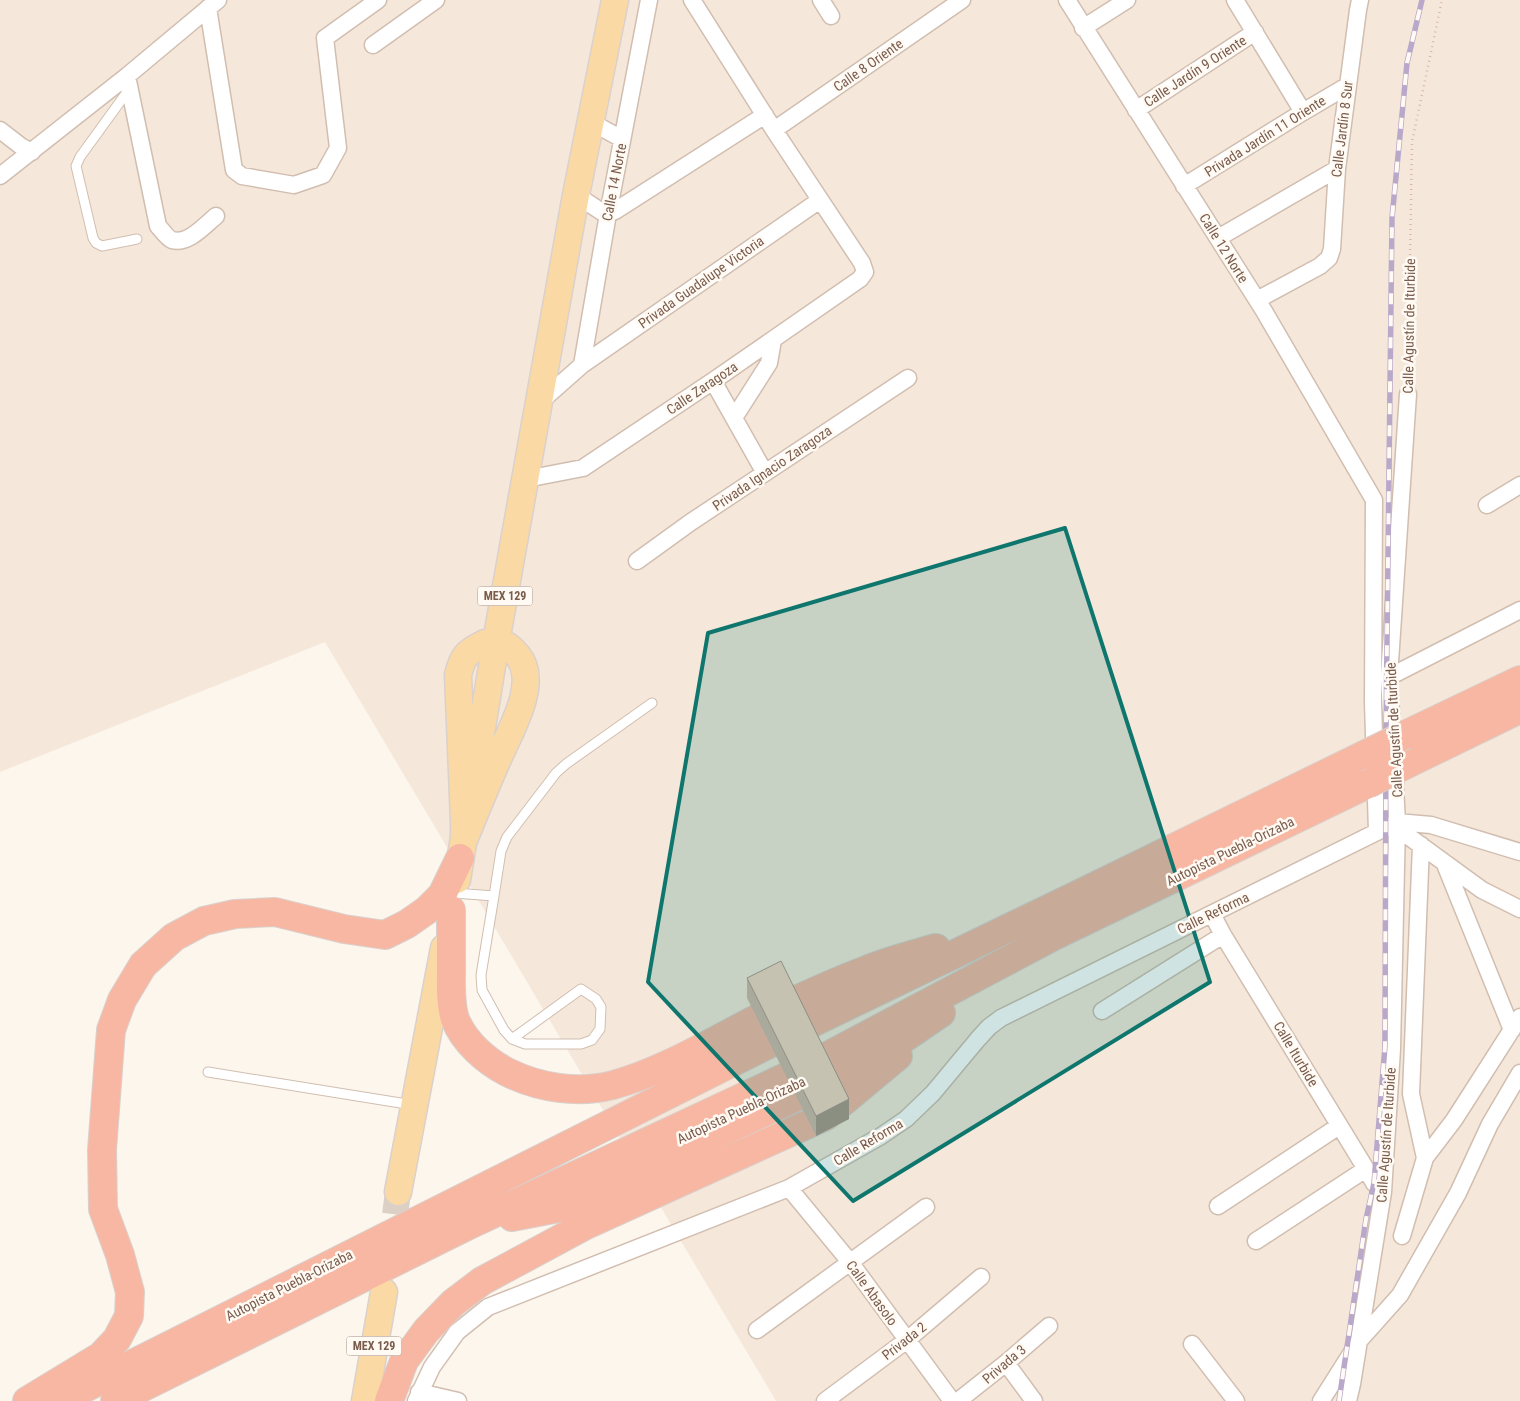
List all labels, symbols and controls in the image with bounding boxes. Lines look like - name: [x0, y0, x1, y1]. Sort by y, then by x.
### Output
- street label: Calle Jardín 9 Oriente: [1141, 32, 1250, 110]
- street label: Calle 8 Oriente: [830, 35, 906, 95]
- street label: Calle Jardín 8 Sur: [1328, 80, 1356, 178]
- street label: Privada Jardín 11 Oriente: [1202, 92, 1329, 180]
- street label: Calle 14 Norte: [599, 141, 629, 222]
- street label: Calle 12 Norte: [1196, 210, 1252, 286]
- street label: Privada Guadalupe Victoria: [635, 233, 767, 331]
- street label: Calle Agustín de Iturbide: [1400, 258, 1418, 394]
- street label: Calle Zaragoza: [663, 358, 741, 418]
- street label: Privada Ignacio Zaragoza: [710, 422, 834, 514]
- road number: MEX 129: [478, 586, 532, 606]
- street label: Calle Agustín de Iturbide: [1382, 662, 1406, 798]
- street label: Autopista Puebla-Orizaba: [1164, 813, 1296, 889]
- street label: Calle Reforma: [1175, 889, 1251, 937]
- street label: Calle Iturbide: [1270, 1019, 1322, 1090]
- street label: Calle Agustín de Iturbide: [1373, 1066, 1399, 1203]
- street label: Autopista Puebla-Orizaba: [674, 1073, 808, 1147]
- street label: Calle Reforma: [831, 1115, 905, 1169]
- street label: Autopista Puebla-Orizaba: [223, 1246, 355, 1324]
- street label: Calle Abasolo: [843, 1257, 901, 1329]
- street label: Privada 2: [879, 1319, 929, 1363]
- road number: MEX 129: [346, 1336, 402, 1355]
- street label: Privada 3: [979, 1341, 1029, 1387]

